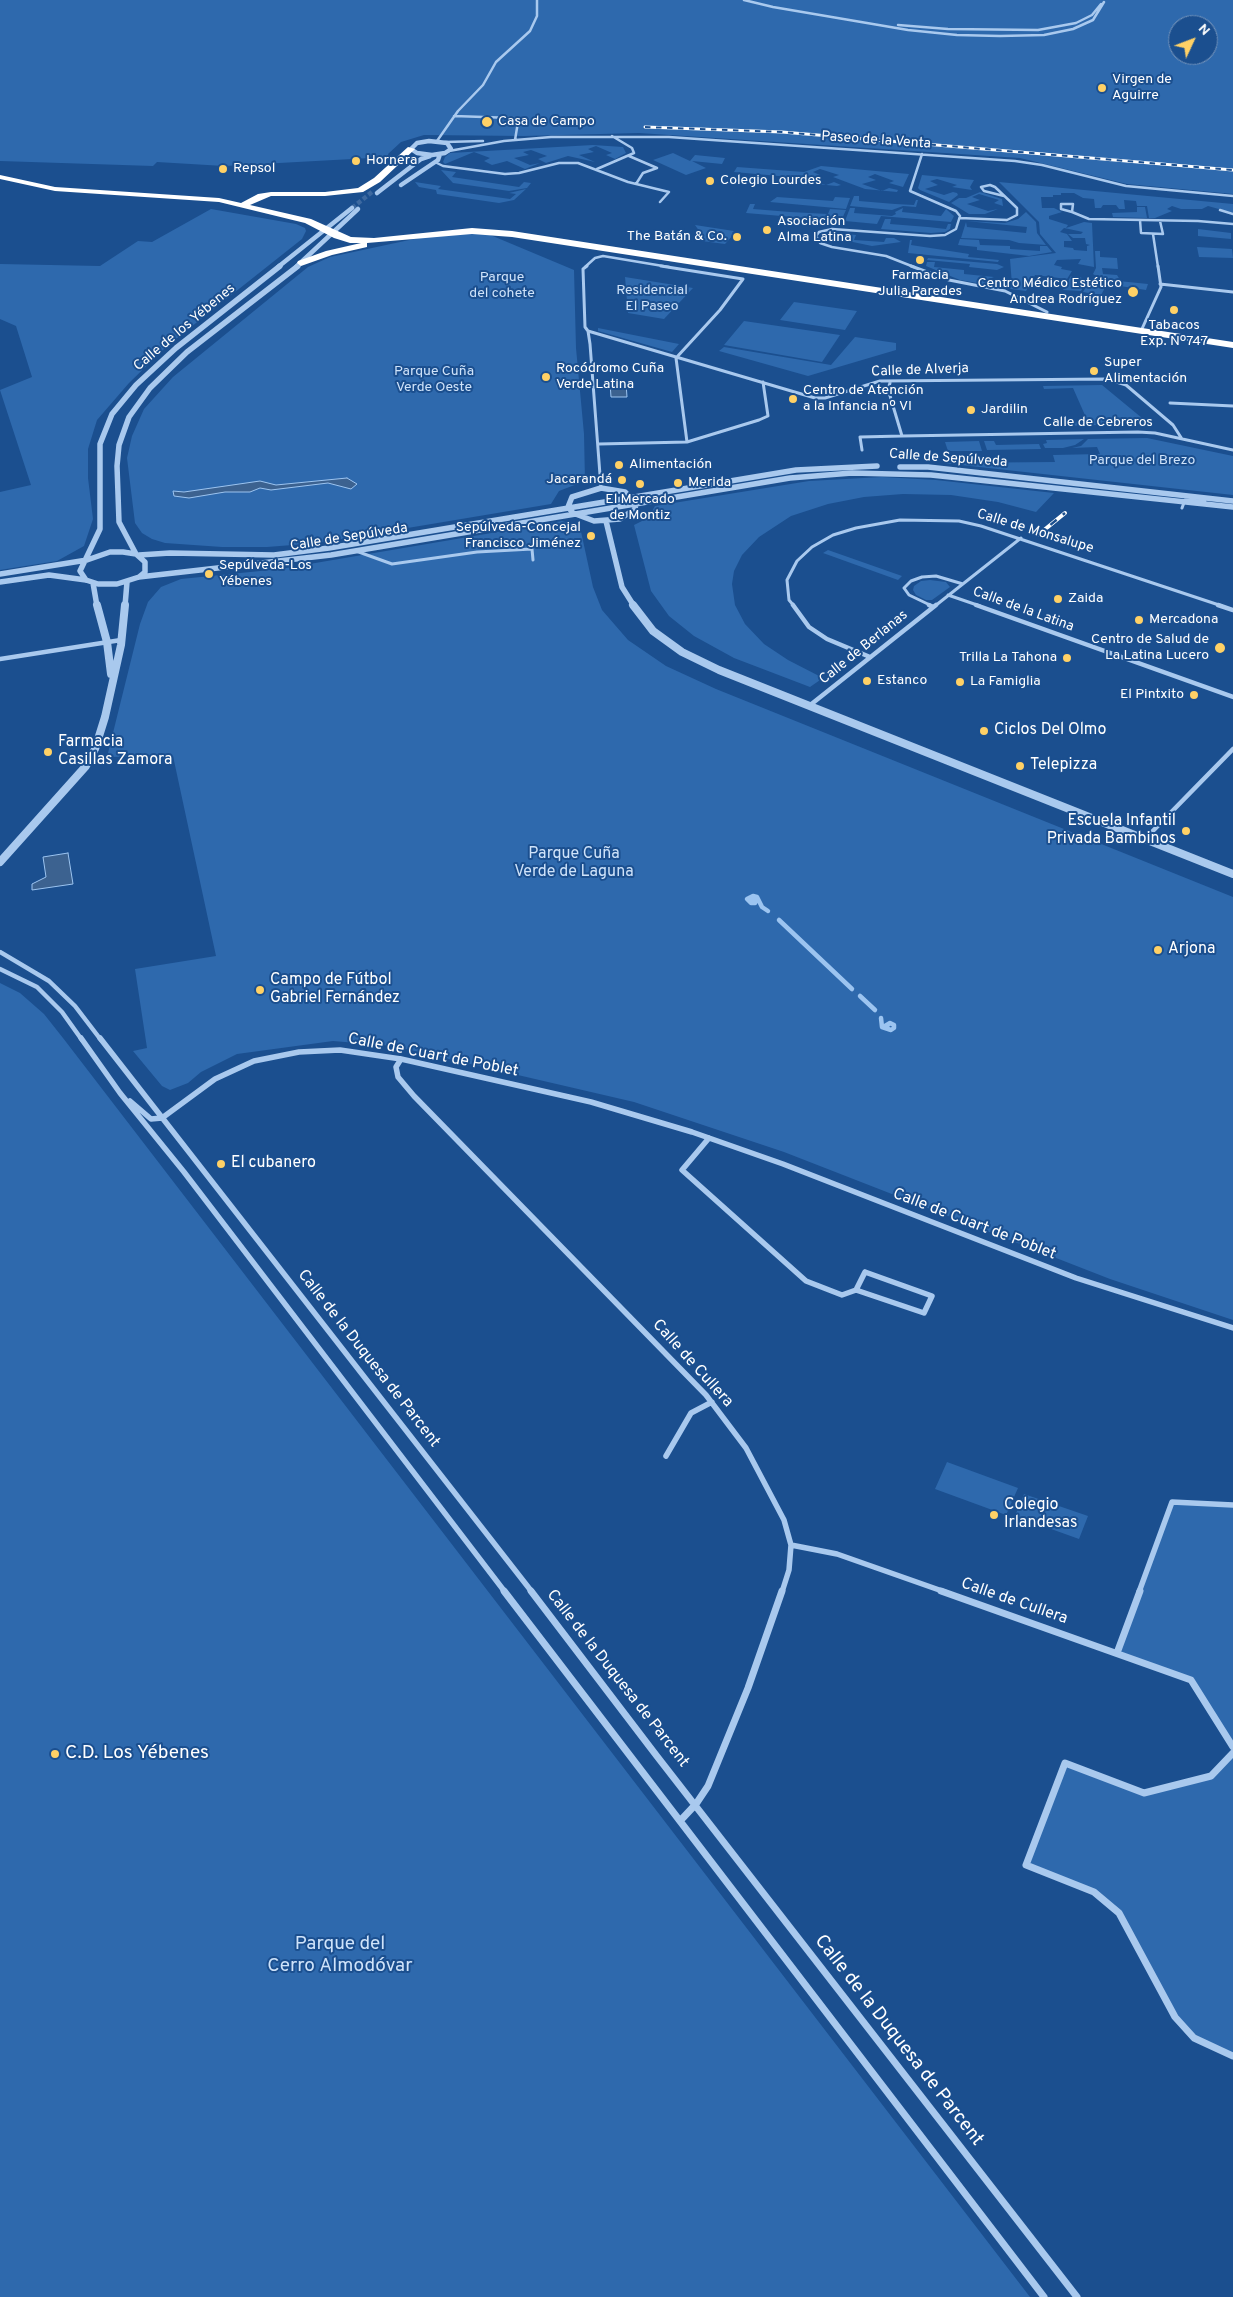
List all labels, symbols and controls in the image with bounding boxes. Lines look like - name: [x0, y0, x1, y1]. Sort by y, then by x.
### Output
- north arrow: [1168, 15, 1218, 65]
- text: N: [1194, 21, 1213, 40]
- place label: Virgen de Aguirre: [1112, 72, 1172, 104]
- marker: Virgen de Aguirre: [1096, 82, 1108, 94]
- place label: Casa de Campo: [498, 114, 595, 130]
- marker: Casa de Campo: [480, 115, 494, 129]
- street label: Paseo de la Venta: [821, 129, 931, 153]
- place label: Hornera: [366, 153, 417, 169]
- marker: Hornera: [350, 155, 362, 167]
- place label: Repsol: [233, 161, 275, 177]
- marker: Repsol: [217, 163, 229, 175]
- place label: Colegio Lourdes: [720, 173, 821, 189]
- marker: Colegio Lourdes: [704, 175, 716, 187]
- place label: Asociación Alma Latina: [777, 214, 852, 246]
- marker: Asociación Alma Latina: [761, 224, 773, 236]
- place label: The Batán & Co.: [627, 229, 727, 245]
- marker: The Batán & Co.: [731, 231, 743, 243]
- marker: Farmacia Julia Paredes: [914, 254, 926, 266]
- place label: Farmacia Julia Paredes: [878, 268, 962, 300]
- park label: Parque del cohete: [469, 270, 535, 302]
- place label: Centro Médico Estético Andrea Rodríguez: [977, 276, 1122, 308]
- street label: Calle de los Yébenes: [131, 281, 239, 375]
- park label: Residencial El Paseo: [616, 283, 688, 316]
- marker: Centro Médico Estético Andrea Rodríguez: [1126, 285, 1140, 299]
- marker: Tabacos Exp. Nº747: [1168, 304, 1180, 316]
- place label: Tabacos Exp. Nº747: [1140, 318, 1208, 351]
- place label: Super Alimentación: [1104, 355, 1187, 388]
- place label: Rocódromo Cuña Verde Latina: [556, 361, 664, 394]
- street label: Calle de Alverja: [871, 361, 969, 381]
- park label: Parque Cuña Verde Oeste: [394, 364, 474, 397]
- marker: Super Alimentación: [1088, 365, 1100, 377]
- marker: Rocódromo Cuña Verde Latina: [540, 371, 552, 383]
- place label: Centro de Atención a la Infancia nº VI: [803, 383, 924, 416]
- marker: Centro de Atención a la Infancia nº VI: [787, 393, 799, 405]
- place label: Jardilin: [981, 402, 1028, 418]
- marker: Jardilin: [965, 404, 977, 416]
- street label: Calle de Cebreros: [1043, 415, 1153, 431]
- street label: Calle de Sepúlveda: [888, 446, 1008, 472]
- park label: Parque del Brezo: [1089, 453, 1195, 469]
- place label: Alimentación: [629, 457, 712, 473]
- marker: Alimentación: [613, 459, 625, 471]
- place label: Jacarandá: [546, 472, 612, 488]
- marker: Jacarandá: [616, 474, 628, 486]
- place label: Merida: [688, 475, 731, 491]
- marker: Merida: [672, 477, 684, 489]
- marker: El Mercado de Montiz: [634, 478, 646, 490]
- place label: El Mercado de Montiz: [605, 492, 675, 524]
- street label: Calle de Monsalupe: [975, 506, 1095, 558]
- street label: Calle de Sepúlveda: [289, 520, 409, 556]
- place label: Sepúlveda-Concejal Francisco Jiménez: [456, 520, 581, 552]
- marker: Sepúlveda-Concejal Francisco Jiménez: [585, 530, 597, 542]
- place label: Sepúlveda-Los Yébenes: [219, 558, 312, 590]
- marker: Sepúlveda-Los Yébenes: [203, 568, 215, 580]
- street label: Calle de la Latina: [970, 584, 1076, 636]
- place label: Zaida: [1068, 591, 1103, 607]
- marker: Zaida: [1052, 593, 1064, 605]
- street label: Calle de Berlanas: [816, 607, 912, 689]
- place label: Mercadona: [1149, 612, 1218, 628]
- marker: Mercadona: [1133, 614, 1145, 626]
- place label: Centro de Salud de La Latina Lucero: [1091, 632, 1209, 664]
- marker: Centro de Salud de La Latina Lucero: [1213, 641, 1227, 655]
- place label: Trilla La Tahona: [959, 650, 1057, 666]
- marker: Trilla La Tahona: [1061, 652, 1073, 664]
- place label: Estanco: [877, 673, 927, 689]
- place label: La Famiglia: [970, 674, 1041, 690]
- marker: Estanco: [861, 675, 873, 687]
- marker: La Famiglia: [954, 676, 966, 688]
- place label: El Pintxito: [1120, 687, 1184, 703]
- marker: El Pintxito: [1188, 689, 1200, 701]
- place label: Ciclos Del Olmo: [994, 721, 1107, 741]
- marker: Ciclos Del Olmo: [978, 725, 990, 737]
- place label: Farmacia Casillas Zamora: [58, 733, 172, 771]
- marker: Farmacia Casillas Zamora: [42, 746, 54, 758]
- place label: Telepizza: [1030, 756, 1097, 776]
- marker: Telepizza: [1014, 760, 1026, 772]
- place label: Escuela Infantil Privada Bambinos: [1047, 812, 1176, 850]
- marker: Escuela Infantil Privada Bambinos: [1180, 825, 1192, 837]
- park label: Parque Cuña Verde de Laguna: [514, 845, 634, 883]
- place label: Arjona: [1168, 940, 1215, 960]
- marker: Arjona: [1152, 944, 1164, 956]
- place label: Campo de Fútbol Gabriel Fernández: [270, 971, 400, 1009]
- marker: Campo de Fútbol Gabriel Fernández: [254, 984, 266, 996]
- street label: Calle de Cuart de Poblet: [346, 1030, 520, 1082]
- place label: El cubanero: [231, 1154, 316, 1174]
- marker: El cubanero: [215, 1158, 227, 1170]
- street label: Calle de Cuart de Poblet: [890, 1185, 1058, 1265]
- street label: Calle de la Duquesa de Parcent: [293, 1266, 443, 1452]
- street label: Calle de Cullera: [647, 1316, 737, 1412]
- place label: Colegio Irlandesas: [1004, 1496, 1077, 1534]
- marker: Colegio Irlandesas: [988, 1509, 1000, 1521]
- street label: Calle de Cullera: [958, 1575, 1070, 1629]
- street label: Calle de la Duquesa de Parcent: [542, 1586, 692, 1772]
- place label: C.D. Los Yébenes: [65, 1743, 209, 1765]
- marker: C.D. Los Yébenes: [49, 1748, 61, 1760]
- street label: Calle de la Duquesa de Parcent: [808, 1931, 988, 2151]
- park label: Parque del Cerro Almodóvar: [267, 1934, 413, 1978]

